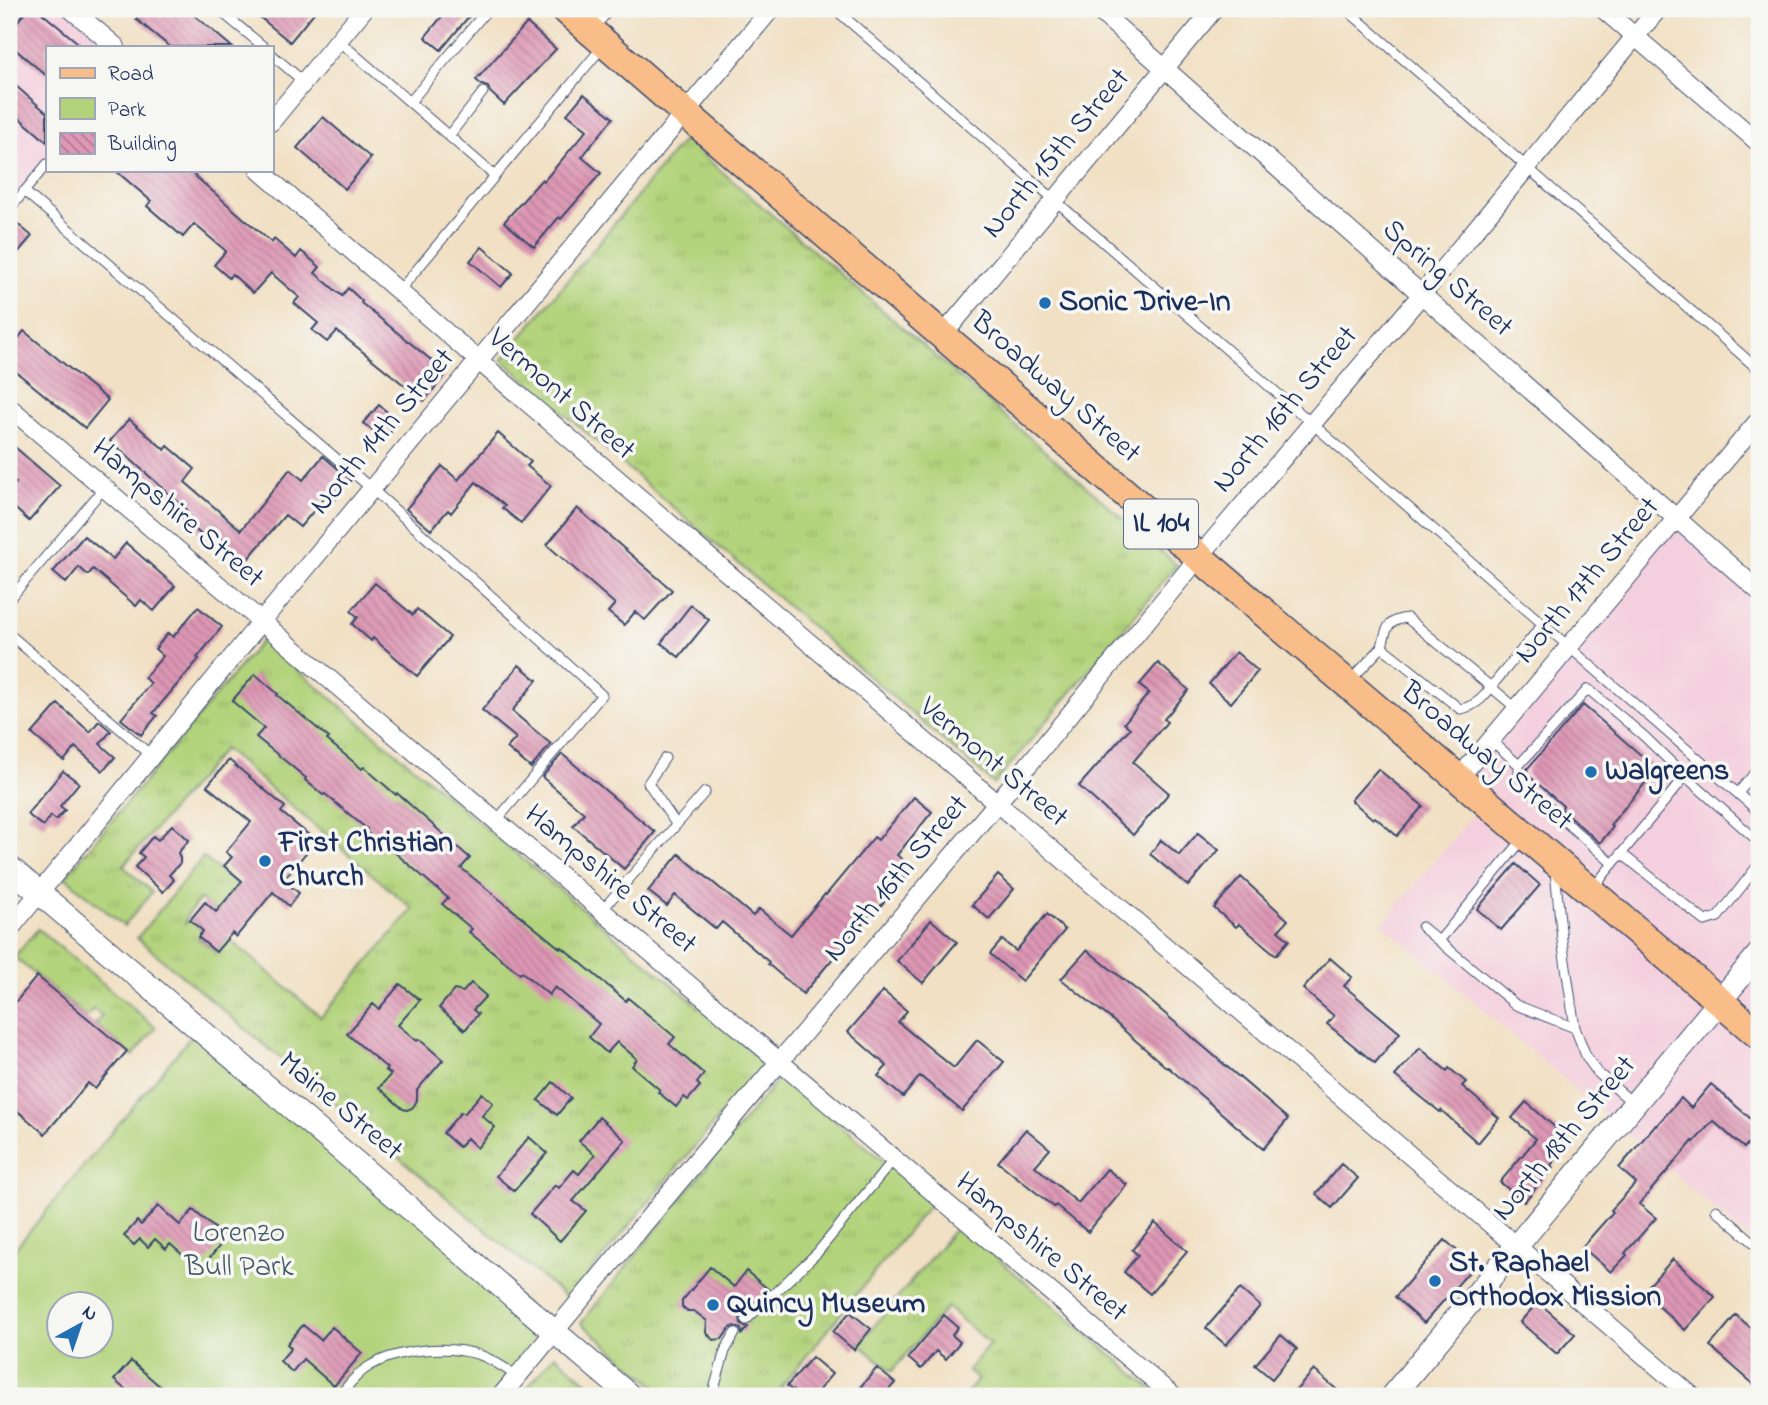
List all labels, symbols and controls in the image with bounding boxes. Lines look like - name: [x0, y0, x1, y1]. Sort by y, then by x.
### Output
- legend: [46, 46, 273, 172]
- street label: North 15th Street: [972, 59, 1142, 249]
- text: Road: [108, 60, 154, 90]
- text: Park: [108, 96, 147, 126]
- text: Building: [107, 130, 177, 162]
- street label: Spring Street: [1372, 209, 1522, 349]
- place label: Sonic Drive-In: [1059, 281, 1231, 325]
- marker: Sonic Drive-In: [1037, 295, 1053, 311]
- street label: Broadway Street: [959, 301, 1150, 475]
- street label: Vermont Street: [476, 317, 645, 472]
- street label: North 16th Street: [1203, 317, 1369, 503]
- street label: North 14th Street: [300, 339, 466, 525]
- street label: Hampshire Street: [81, 428, 273, 600]
- street label: North 17th Street: [1505, 488, 1671, 674]
- road number: IL 104: [1124, 500, 1198, 548]
- street label: Broadway Street: [1389, 671, 1582, 843]
- street label: Vermont Street: [908, 686, 1078, 839]
- place label: Walgreens: [1605, 750, 1729, 795]
- marker: Walgreens: [1583, 764, 1599, 780]
- street label: North 16th Street: [814, 786, 980, 972]
- street label: Hampshire Street: [514, 794, 706, 966]
- place label: First Christian Church: [277, 822, 453, 900]
- marker: First Christian Church: [257, 853, 273, 869]
- street label: Maine Street: [268, 1042, 412, 1172]
- street label: North 18th Street: [1482, 1046, 1648, 1232]
- street label: Hampshire Street: [945, 1162, 1137, 1334]
- park label: Lorenzo Bull Park: [183, 1212, 294, 1290]
- place label: St. Raphael Orthodox Mission: [1449, 1242, 1661, 1320]
- marker: St. Raphael Orthodox Mission: [1427, 1273, 1443, 1289]
- place label: Quincy Museum: [727, 1283, 925, 1327]
- north arrow: [46, 1290, 116, 1360]
- marker: Quincy Museum: [705, 1297, 721, 1313]
- text: N: [76, 1299, 103, 1328]

